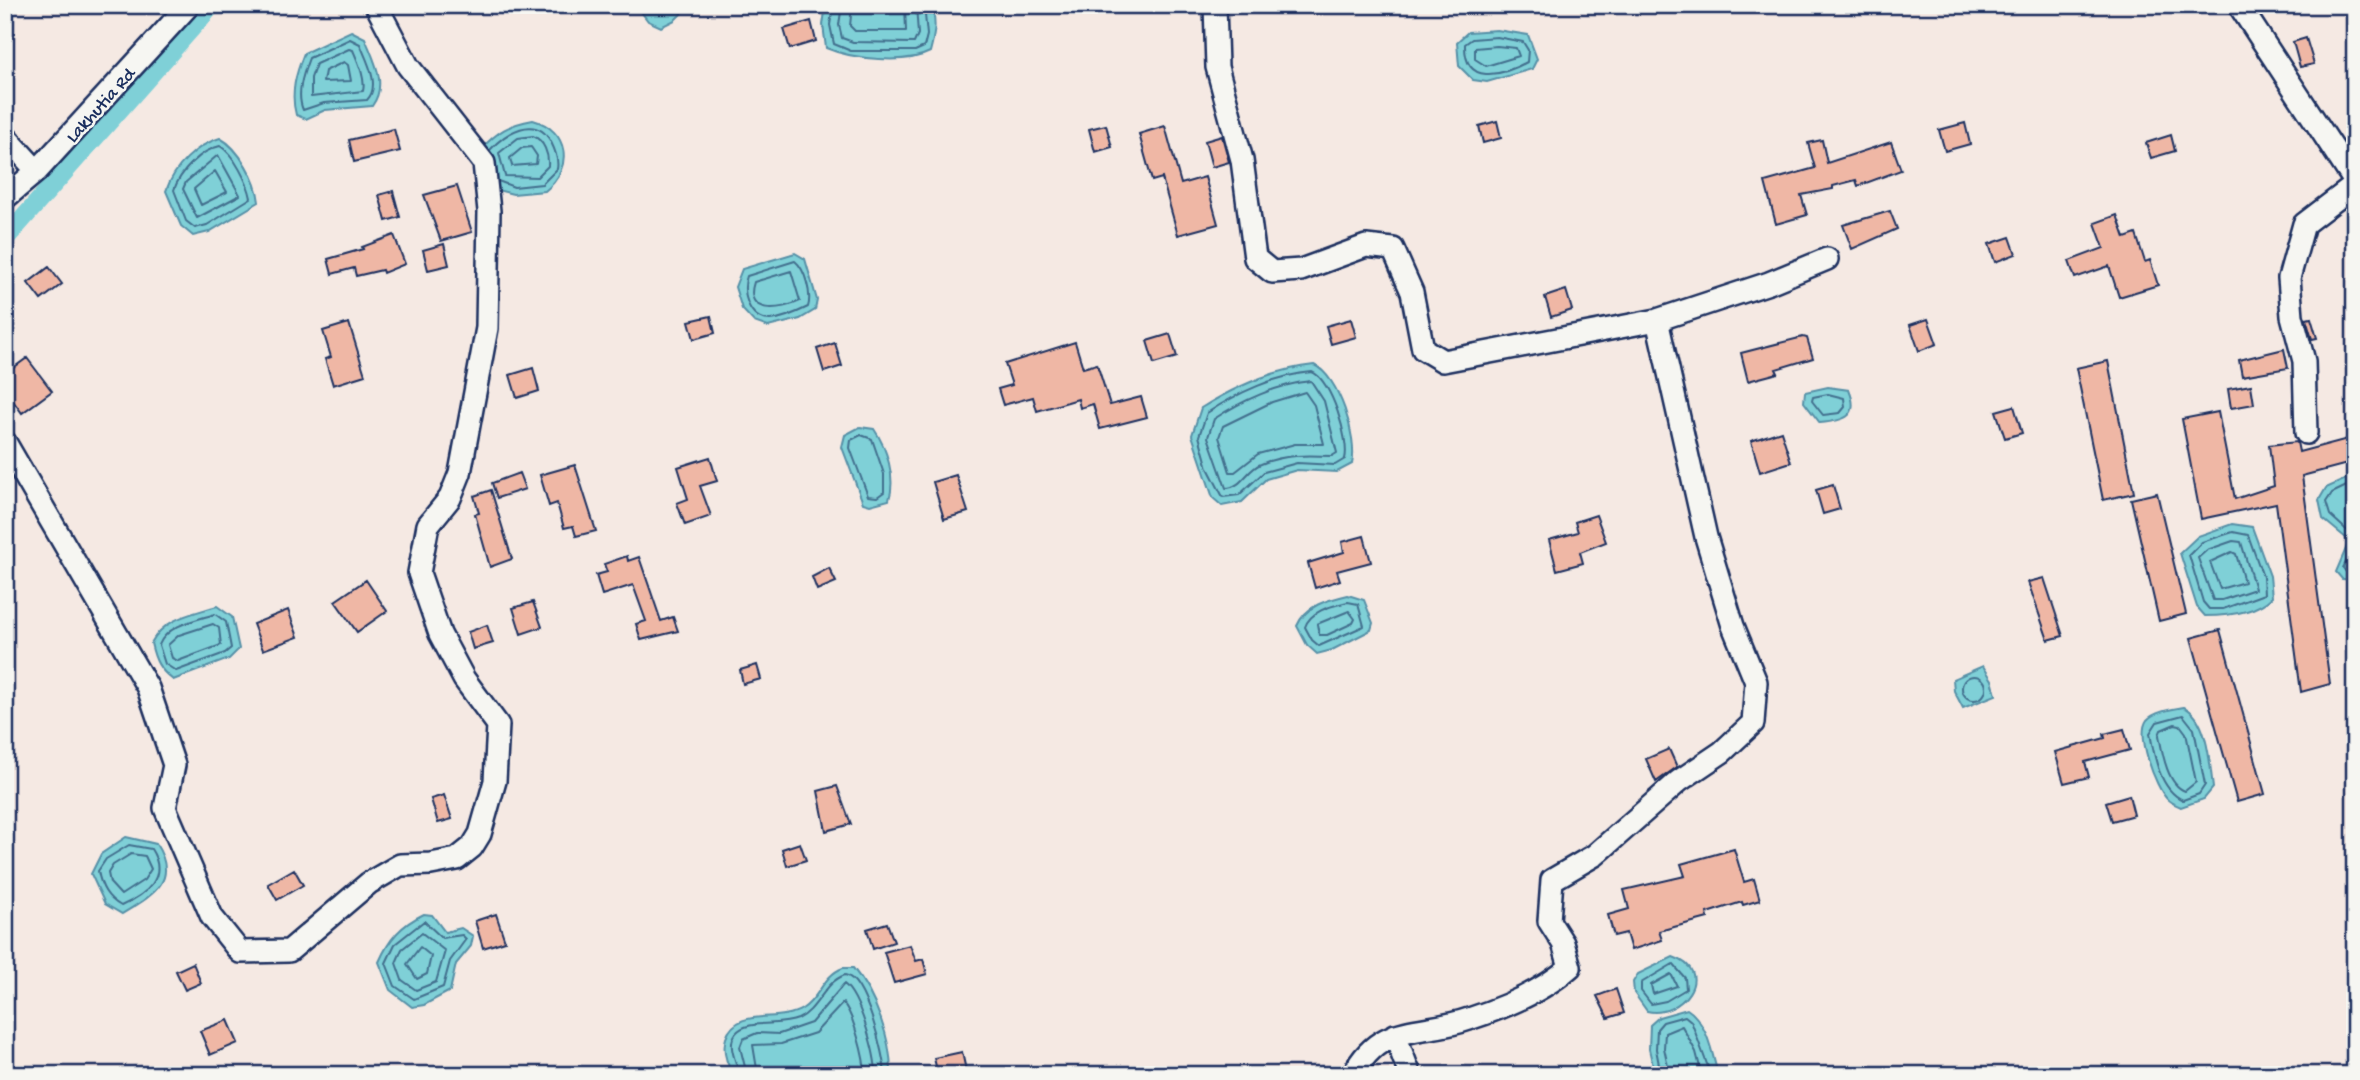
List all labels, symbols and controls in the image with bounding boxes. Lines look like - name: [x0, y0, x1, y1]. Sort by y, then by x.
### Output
- street label: Lakhutia Rd: [62, 63, 143, 149]

